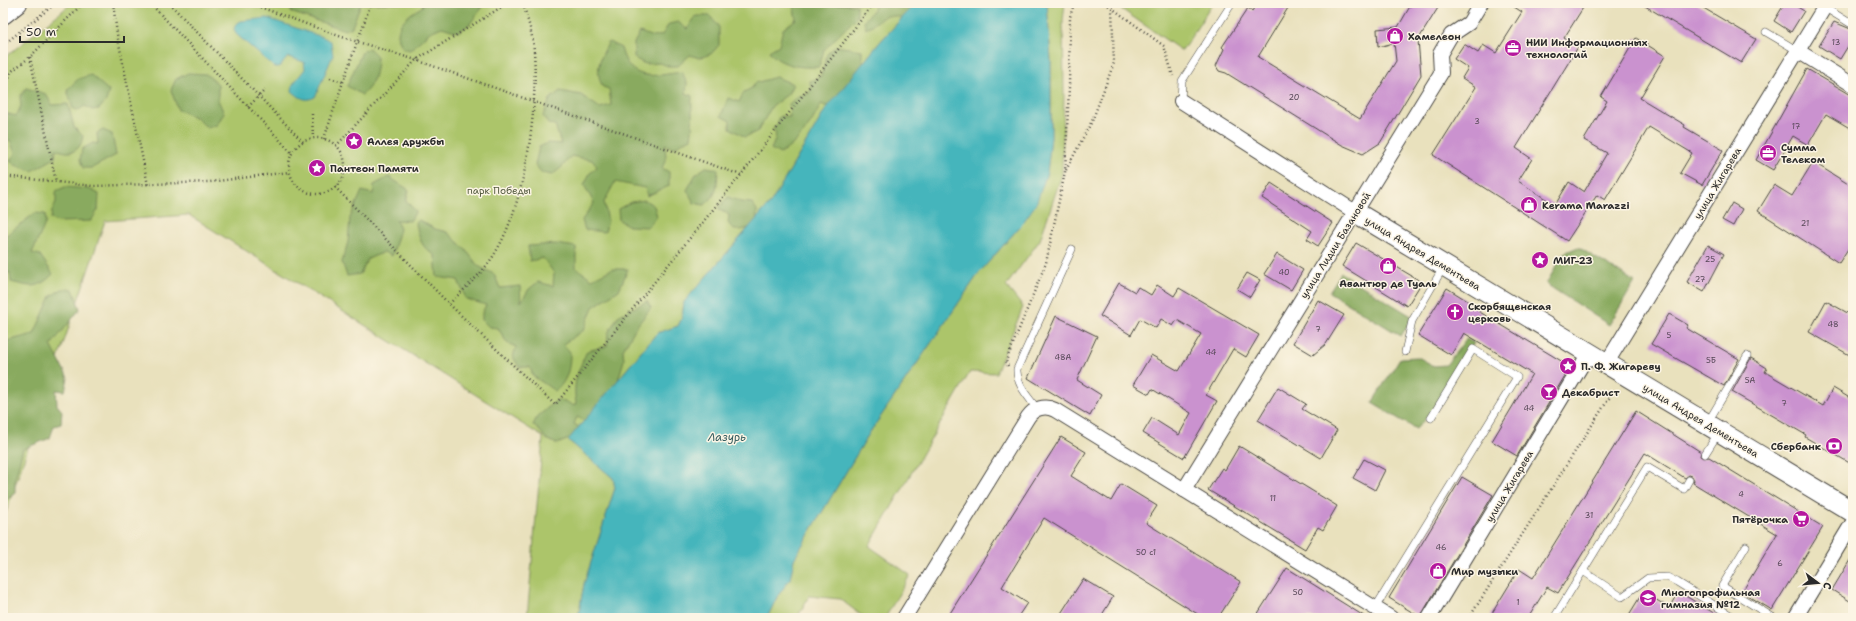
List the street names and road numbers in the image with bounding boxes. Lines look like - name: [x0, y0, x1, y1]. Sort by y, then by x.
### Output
- street label: улица Жигарева: [1691, 144, 1744, 222]
- street label: улица Лидии Базановой: [1297, 189, 1374, 301]
- street label: улица Андрея Дементьева: [1363, 214, 1484, 294]
- street label: улица Андрея Дементьева: [1641, 381, 1762, 461]
- street label: улица Жигарева: [1483, 447, 1536, 525]

